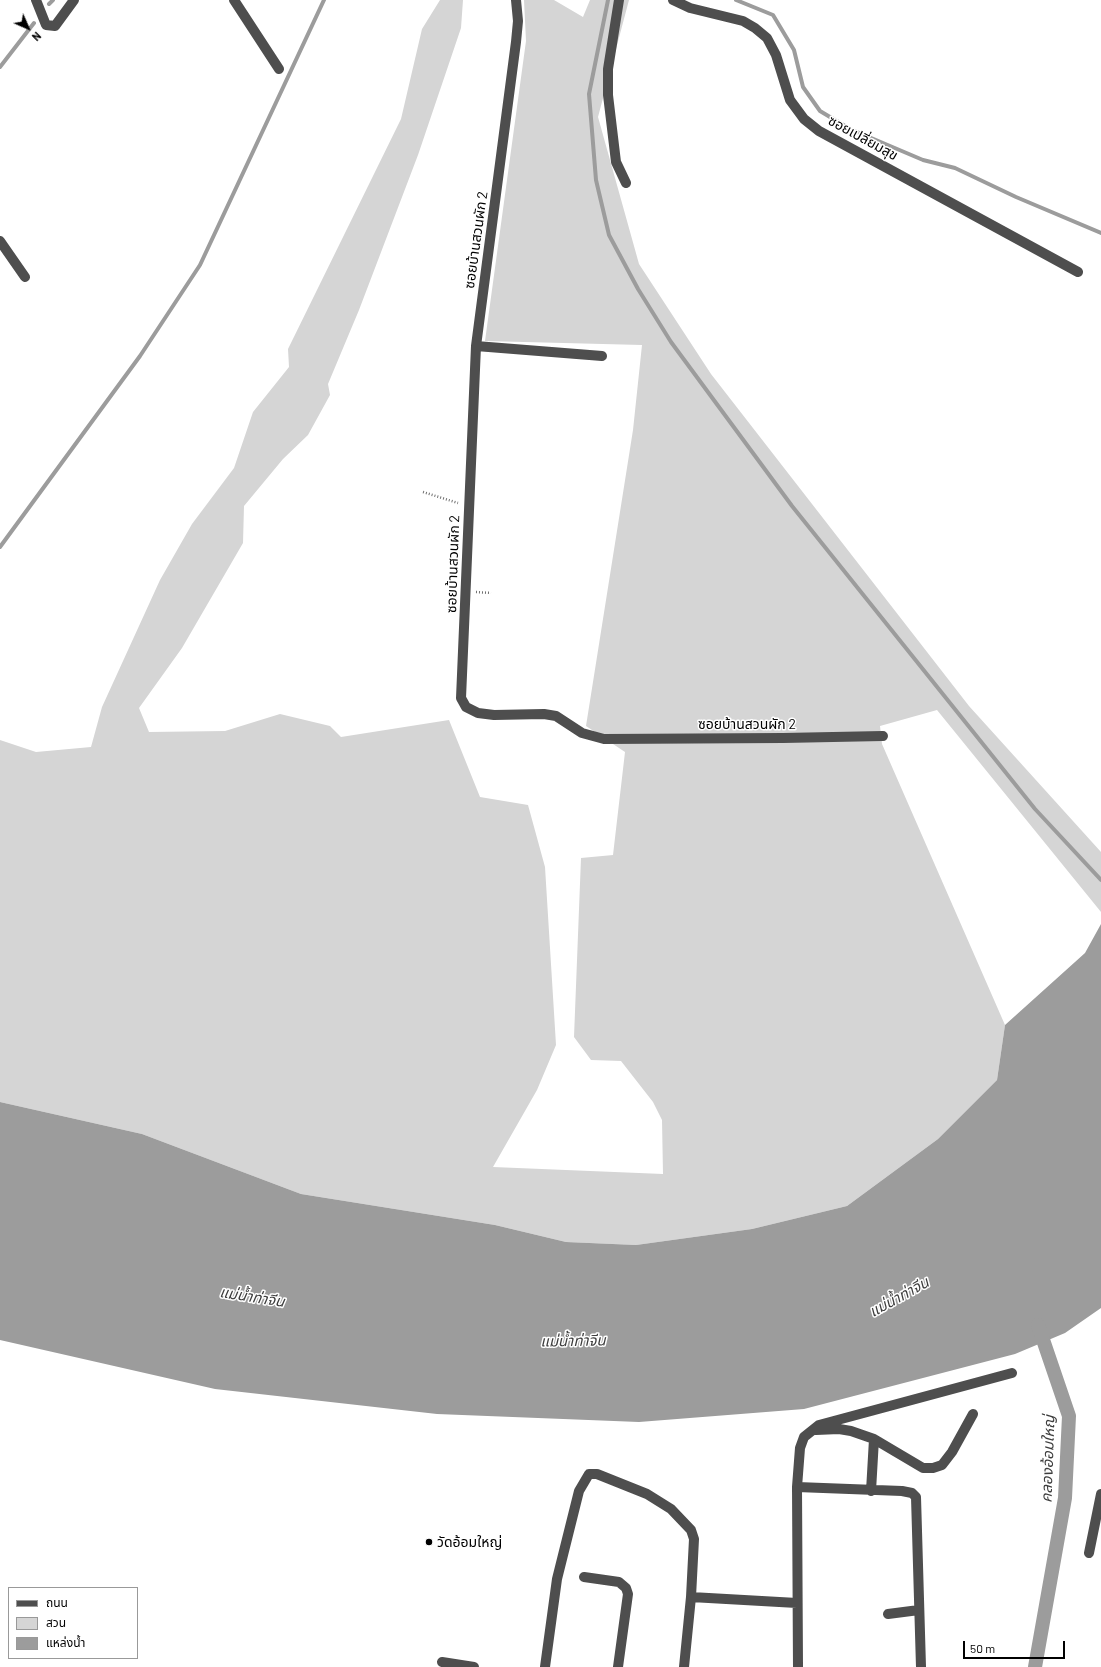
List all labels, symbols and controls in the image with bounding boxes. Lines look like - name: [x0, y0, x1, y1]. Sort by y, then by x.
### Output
- north arrow: [8, 8, 48, 48]
- text: N: [30, 30, 44, 44]
- street label: ซอยเปลี่ยมสุข: [825, 112, 901, 164]
- street label: ซอยบ้านสวนผัก 2: [461, 190, 491, 290]
- street label: ซอยบ้านสวนผัก 2: [443, 515, 463, 613]
- street label: ซอยบ้านสวนผัก 2: [698, 716, 796, 732]
- water label: แม่น้ำท่าจีน: [866, 1273, 932, 1321]
- water label: แม่น้ำท่าจีน: [218, 1283, 286, 1311]
- water label: แม่น้ำท่าจีน: [540, 1331, 606, 1351]
- water label: คลองอ้อมใหญ่: [1037, 1415, 1059, 1503]
- place label: วัดอ้อมใหญ่: [437, 1534, 502, 1550]
- marker: วัดอ้อมใหญ่: [424, 1537, 434, 1547]
- legend: [8, 1587, 138, 1659]
- text: ถนน: [46, 1595, 68, 1609]
- text: สวน: [46, 1615, 66, 1629]
- scale bar: [965, 1633, 1067, 1659]
- text: แหล่งน้ำ: [46, 1635, 85, 1649]
- text: 50 m: [970, 1641, 995, 1655]

